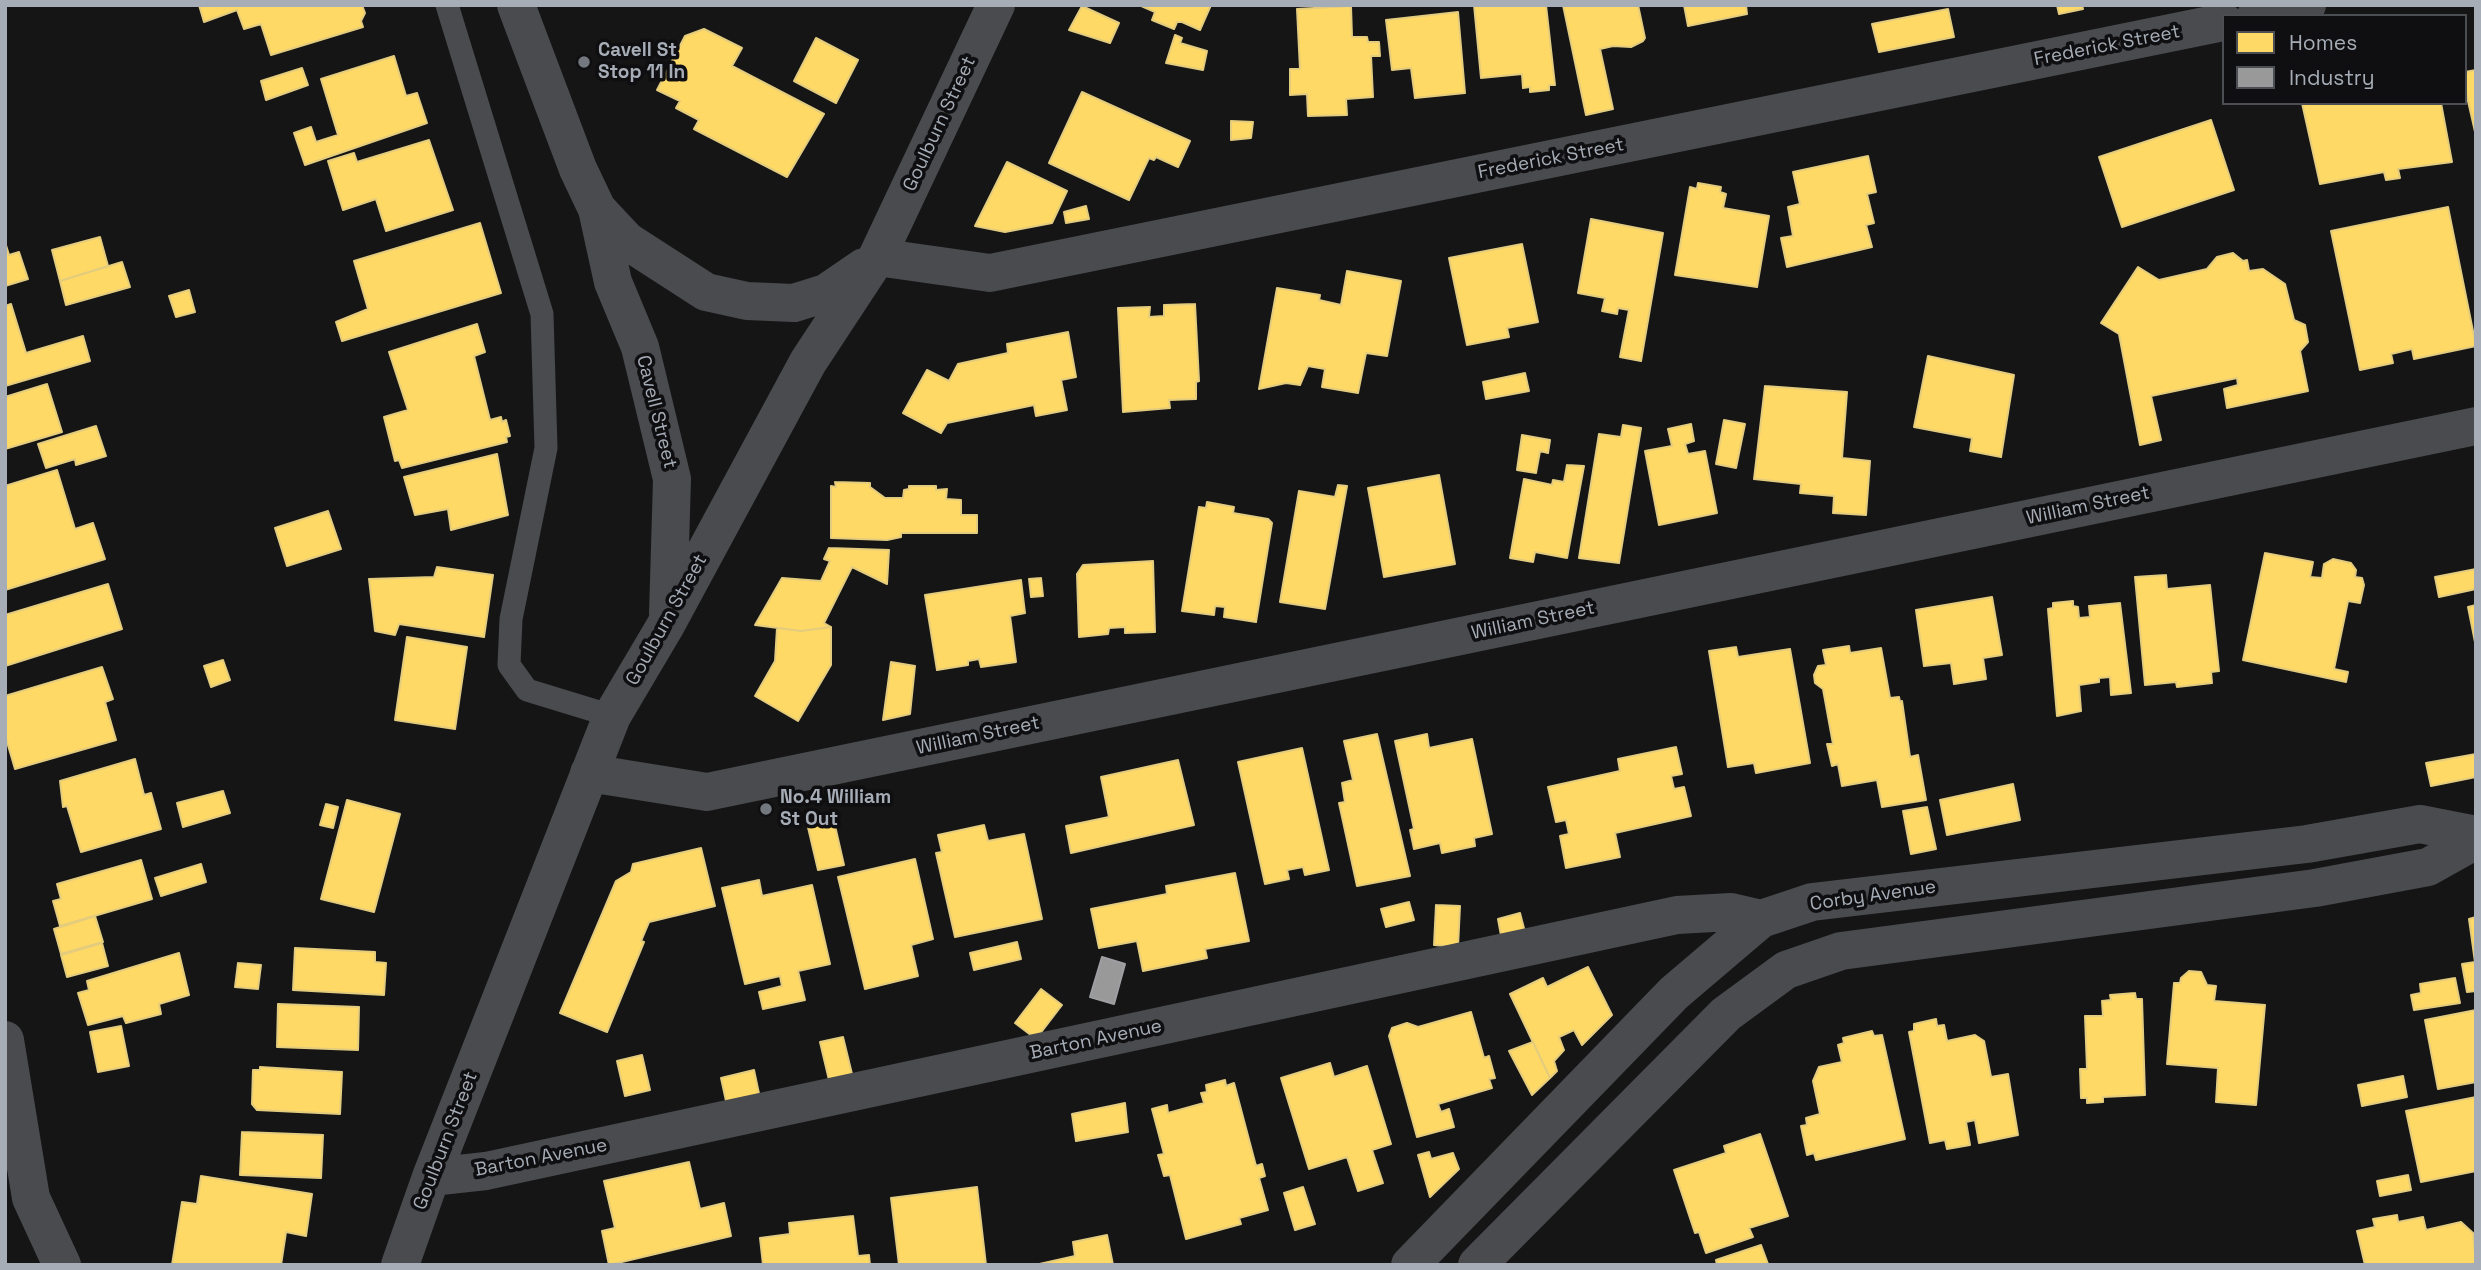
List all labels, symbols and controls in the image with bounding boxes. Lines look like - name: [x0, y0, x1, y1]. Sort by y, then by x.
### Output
- legend: [2222, 14, 2467, 105]
- street label: Frederick Street: [2032, 21, 2182, 71]
- text: Homes: [2289, 29, 2357, 56]
- place label: Cavell St Stop 11 In: [598, 40, 685, 84]
- street label: Goulburn Street: [899, 53, 981, 195]
- marker: Cavell St Stop 11 In: [576, 54, 592, 70]
- text: Industry: [2289, 64, 2375, 91]
- street label: Frederick Street: [1476, 134, 1626, 184]
- street label: Cavell Street: [631, 353, 681, 471]
- street label: William Street: [2024, 482, 2152, 530]
- street label: Goulburn Street: [622, 551, 712, 689]
- street label: William Street: [1469, 597, 1597, 645]
- street label: William Street: [914, 712, 1042, 760]
- place label: No.4 William St Out: [780, 787, 891, 831]
- marker: No.4 William St Out: [758, 801, 774, 817]
- street label: Corby Avenue: [1809, 876, 1937, 916]
- street label: Barton Avenue: [1028, 1015, 1164, 1065]
- street label: Goulburn Street: [409, 1069, 483, 1213]
- street label: Barton Avenue: [473, 1134, 609, 1182]

